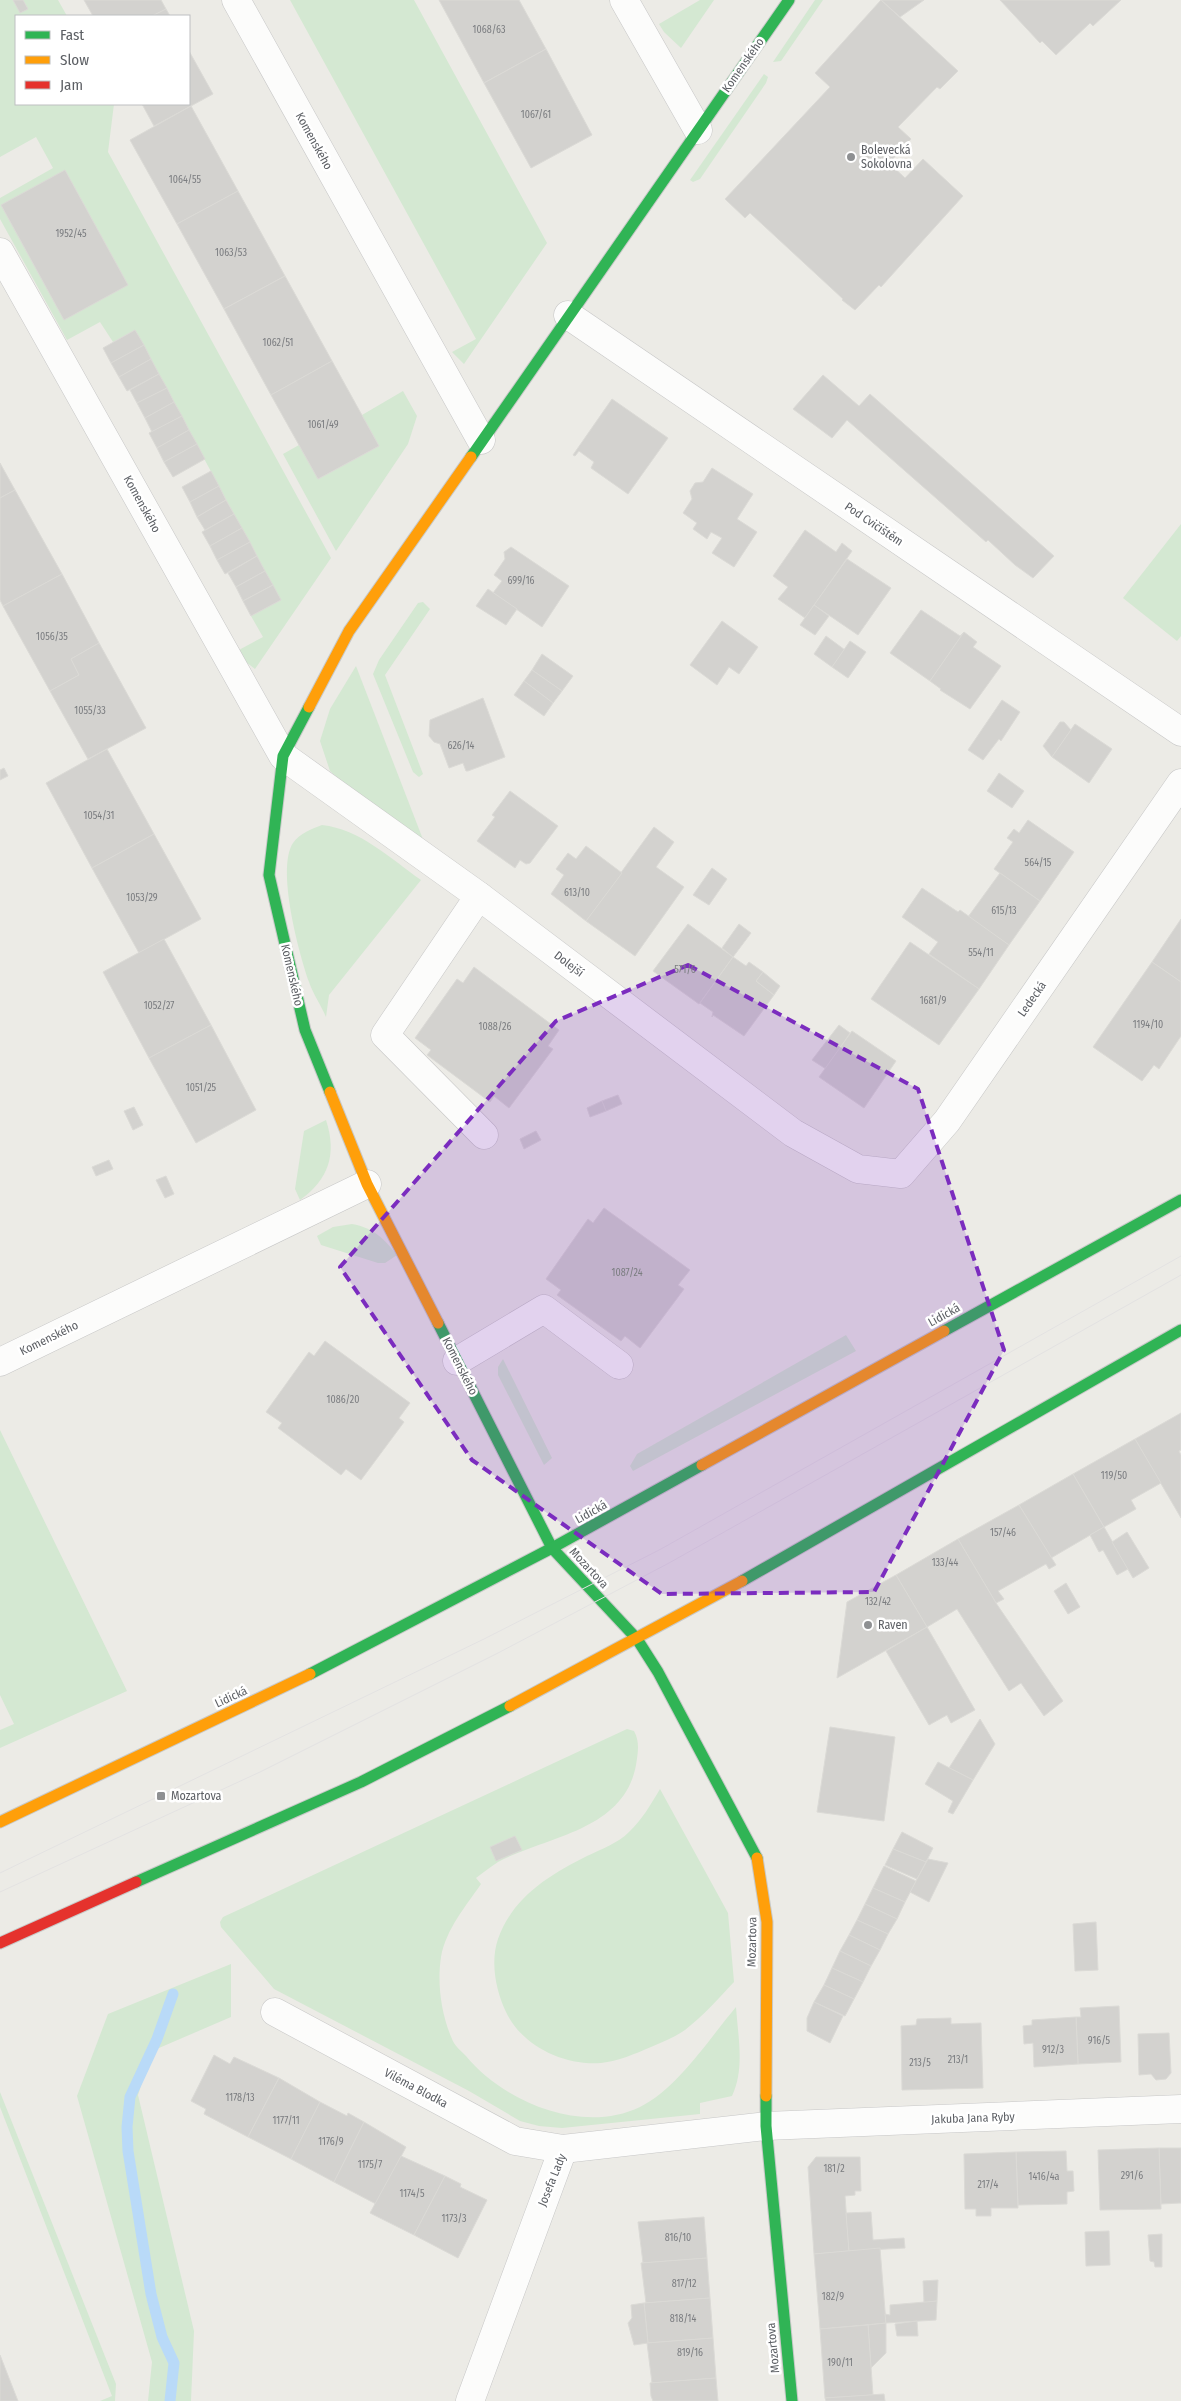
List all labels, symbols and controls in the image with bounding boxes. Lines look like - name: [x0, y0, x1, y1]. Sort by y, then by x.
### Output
- legend: [15, 15, 190, 105]
- house number: 1068/63: [473, 24, 506, 36]
- text: Fast: [60, 26, 84, 44]
- street label: Komenského: [719, 35, 767, 95]
- text: Slow: [60, 51, 89, 69]
- text: Jam: [60, 76, 83, 94]
- house number: 1067/61: [521, 109, 551, 121]
- street label: Komenského: [293, 110, 335, 172]
- place label: Bolevecká Sokolovna: [861, 143, 912, 171]
- marker: Bolevecká Sokolovna: [845, 151, 857, 163]
- house number: 1064/55: [169, 174, 202, 186]
- house number: 1952/45: [55, 228, 87, 240]
- house number: 1063/53: [215, 247, 247, 259]
- house number: 1062/51: [263, 337, 293, 349]
- house number: 1061/49: [307, 419, 339, 431]
- street label: Komenského: [121, 473, 163, 535]
- street label: Pod Cvičištěm: [842, 499, 906, 549]
- house number: 699/16: [507, 575, 535, 587]
- house number: 1056/35: [36, 631, 68, 643]
- house number: 1055/33: [74, 705, 106, 717]
- house number: 626/14: [448, 740, 475, 752]
- house number: 1054/31: [84, 810, 114, 822]
- house number: 564/15: [1025, 857, 1052, 869]
- house number: 613/10: [564, 887, 590, 899]
- house number: 1053/29: [126, 892, 158, 904]
- house number: 615/13: [991, 905, 1017, 917]
- street label: Komenského: [278, 943, 306, 1007]
- house number: 554/11: [968, 947, 994, 959]
- street label: Dolejší: [551, 948, 587, 980]
- house number: 571/6: [674, 964, 696, 976]
- street label: Ledecká: [1015, 979, 1049, 1019]
- house number: 1681/9: [920, 995, 946, 1007]
- house number: 1052/27: [144, 1000, 174, 1012]
- house number: 1194/10: [1133, 1019, 1163, 1031]
- house number: 1088/26: [479, 1021, 511, 1033]
- house number: 1051/25: [186, 1082, 217, 1094]
- house number: 1087/24: [612, 1267, 643, 1279]
- street label: Lidická: [926, 1301, 962, 1329]
- street label: Komenského: [18, 1318, 80, 1358]
- street label: Komenského: [439, 1335, 481, 1397]
- house number: 1086/20: [327, 1394, 359, 1406]
- house number: 119/50: [1101, 1470, 1127, 1482]
- street label: Lidická: [573, 1498, 609, 1526]
- house number: 157/46: [990, 1527, 1016, 1539]
- street label: Mozartova: [567, 1545, 611, 1591]
- house number: 133/44: [932, 1557, 958, 1569]
- house number: 132/42: [865, 1596, 892, 1608]
- place label: Raven: [878, 1618, 908, 1632]
- marker: Raven: [862, 1619, 874, 1631]
- street label: Lidická: [213, 1683, 250, 1711]
- place label: Mozartova: [171, 1789, 222, 1803]
- marker: Mozartova: [155, 1790, 167, 1802]
- street label: Mozartova: [745, 1917, 759, 1967]
- house number: 916/5: [1088, 2035, 1111, 2047]
- house number: 912/3: [1042, 2044, 1064, 2056]
- house number: 213/1: [948, 2054, 968, 2066]
- house number: 213/5: [909, 2057, 931, 2069]
- street label: Viléma Blodka: [382, 2065, 450, 2111]
- house number: 1178/13: [225, 2092, 255, 2104]
- street label: Jakuba Jana Ryby: [931, 2110, 1016, 2126]
- house number: 1177/11: [272, 2115, 300, 2127]
- house number: 1176/9: [318, 2136, 344, 2148]
- street label: Josefa Lady: [535, 2151, 569, 2208]
- house number: 1175/7: [358, 2159, 382, 2171]
- house number: 181/2: [823, 2163, 845, 2175]
- house number: 291/6: [1121, 2170, 1143, 2182]
- house number: 1416/4a: [1029, 2171, 1059, 2183]
- house number: 217/4: [978, 2179, 999, 2191]
- house number: 1174/5: [399, 2188, 425, 2200]
- house number: 1173/3: [442, 2213, 467, 2225]
- house number: 816/10: [665, 2232, 691, 2244]
- house number: 817/12: [672, 2278, 697, 2290]
- house number: 182/9: [822, 2291, 844, 2303]
- house number: 818/14: [670, 2313, 696, 2325]
- street label: Mozartova: [764, 2322, 782, 2374]
- house number: 819/16: [677, 2347, 703, 2359]
- house number: 190/11: [827, 2357, 853, 2369]

